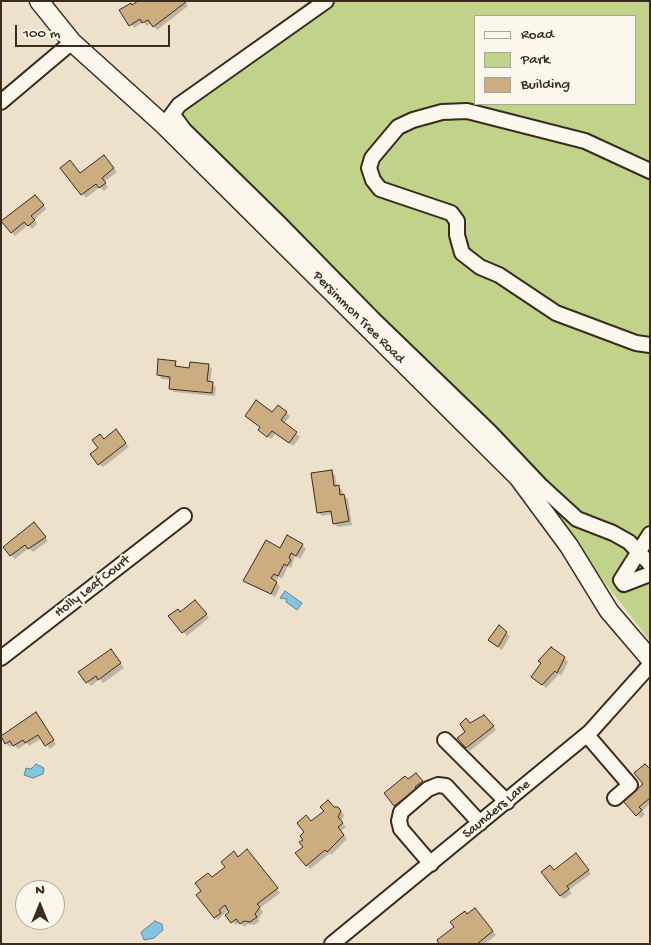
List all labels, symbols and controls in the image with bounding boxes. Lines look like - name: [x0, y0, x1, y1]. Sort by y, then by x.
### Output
- scale bar: [18, 15, 172, 47]
- legend: [473, 15, 636, 105]
- text: 100 m: [23, 25, 60, 43]
- text: Road: [521, 26, 554, 44]
- text: Park: [521, 51, 550, 69]
- text: Building: [521, 76, 570, 94]
- street label: Persimmon Tree Road: [308, 268, 408, 368]
- street label: Holly Leaf Court: [52, 552, 134, 622]
- street label: Saunders Lane: [460, 777, 534, 843]
- north arrow: [15, 880, 65, 930]
- text: N: [35, 882, 45, 899]

